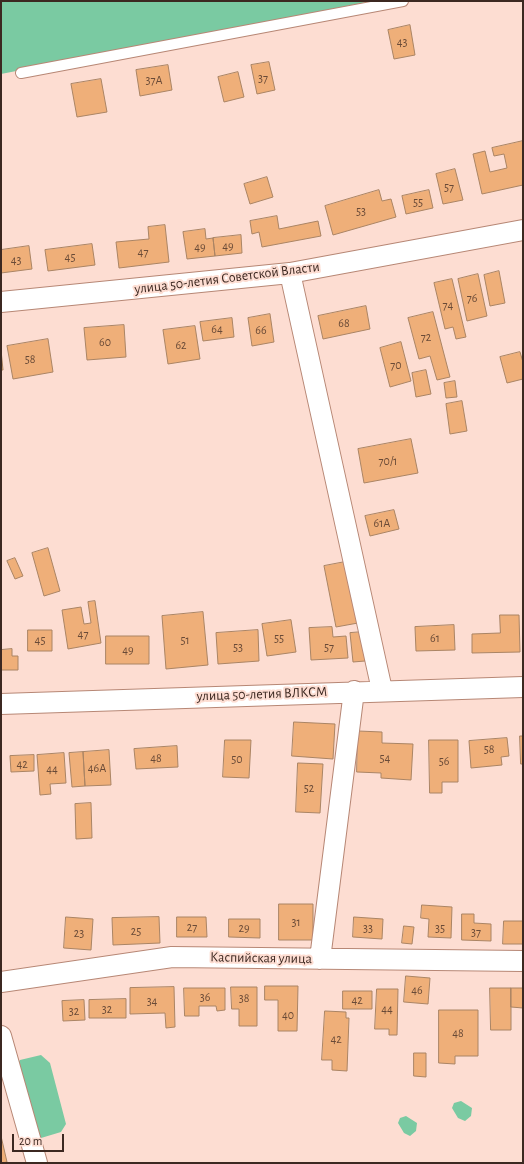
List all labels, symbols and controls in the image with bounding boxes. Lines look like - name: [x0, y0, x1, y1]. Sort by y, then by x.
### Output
- house number: 43: [397, 35, 407, 49]
- house number: 37: [258, 71, 268, 85]
- house number: 37А: [145, 73, 163, 87]
- house number: 57: [444, 180, 454, 194]
- house number: 55: [413, 195, 423, 209]
- house number: 53: [356, 204, 366, 218]
- house number: 49: [222, 239, 234, 253]
- house number: 49: [194, 240, 206, 254]
- house number: 47: [138, 245, 148, 259]
- house number: 45: [65, 250, 75, 264]
- house number: 43: [11, 253, 21, 267]
- street label: улица 50-летия Советской Власти: [133, 258, 321, 298]
- house number: 76: [467, 291, 477, 305]
- house number: 74: [443, 298, 453, 312]
- house number: 68: [338, 316, 350, 330]
- house number: 64: [211, 322, 223, 336]
- house number: 66: [255, 323, 267, 337]
- house number: 72: [421, 330, 431, 344]
- house number: 60: [99, 335, 111, 349]
- house number: 62: [175, 338, 187, 352]
- house number: 58: [25, 352, 35, 366]
- house number: 70: [390, 358, 402, 372]
- house number: 70/1: [379, 454, 397, 468]
- house number: 61А: [374, 516, 390, 530]
- house number: 47: [78, 627, 88, 641]
- house number: 55: [274, 631, 284, 645]
- house number: 61: [430, 631, 440, 645]
- house number: 45: [35, 633, 45, 647]
- house number: 51: [180, 633, 190, 647]
- house number: 53: [233, 640, 243, 654]
- house number: 57: [324, 640, 334, 654]
- house number: 49: [122, 643, 134, 657]
- street label: улица 50-летия ВЛКСМ: [196, 683, 328, 705]
- house number: 58: [484, 742, 494, 756]
- house number: 48: [150, 751, 162, 765]
- house number: 54: [380, 751, 390, 765]
- house number: 50: [231, 752, 243, 766]
- house number: 56: [439, 754, 449, 768]
- house number: 42: [16, 757, 28, 771]
- house number: 46А: [88, 761, 106, 775]
- house number: 44: [46, 762, 58, 776]
- house number: 52: [304, 781, 314, 795]
- house number: 31: [291, 915, 301, 929]
- house number: 27: [187, 920, 197, 934]
- house number: 29: [238, 921, 250, 935]
- house number: 33: [363, 921, 373, 935]
- house number: 35: [435, 921, 445, 935]
- house number: 25: [131, 924, 141, 938]
- house number: 37: [471, 925, 481, 939]
- house number: 23: [74, 926, 84, 940]
- street label: Каспийская улица: [210, 949, 312, 967]
- house number: 46: [411, 983, 423, 997]
- house number: 36: [200, 990, 210, 1004]
- house number: 38: [239, 991, 249, 1005]
- house number: 42: [351, 993, 363, 1007]
- house number: 34: [147, 994, 157, 1008]
- house number: 32: [102, 1002, 112, 1016]
- house number: 44: [381, 1002, 393, 1016]
- house number: 32: [69, 1004, 79, 1018]
- house number: 40: [282, 1008, 294, 1022]
- house number: 48: [452, 1026, 464, 1040]
- house number: 42: [330, 1032, 342, 1046]
- scale bar: [14, 1126, 66, 1152]
- text: 20 m: [19, 1135, 42, 1147]

